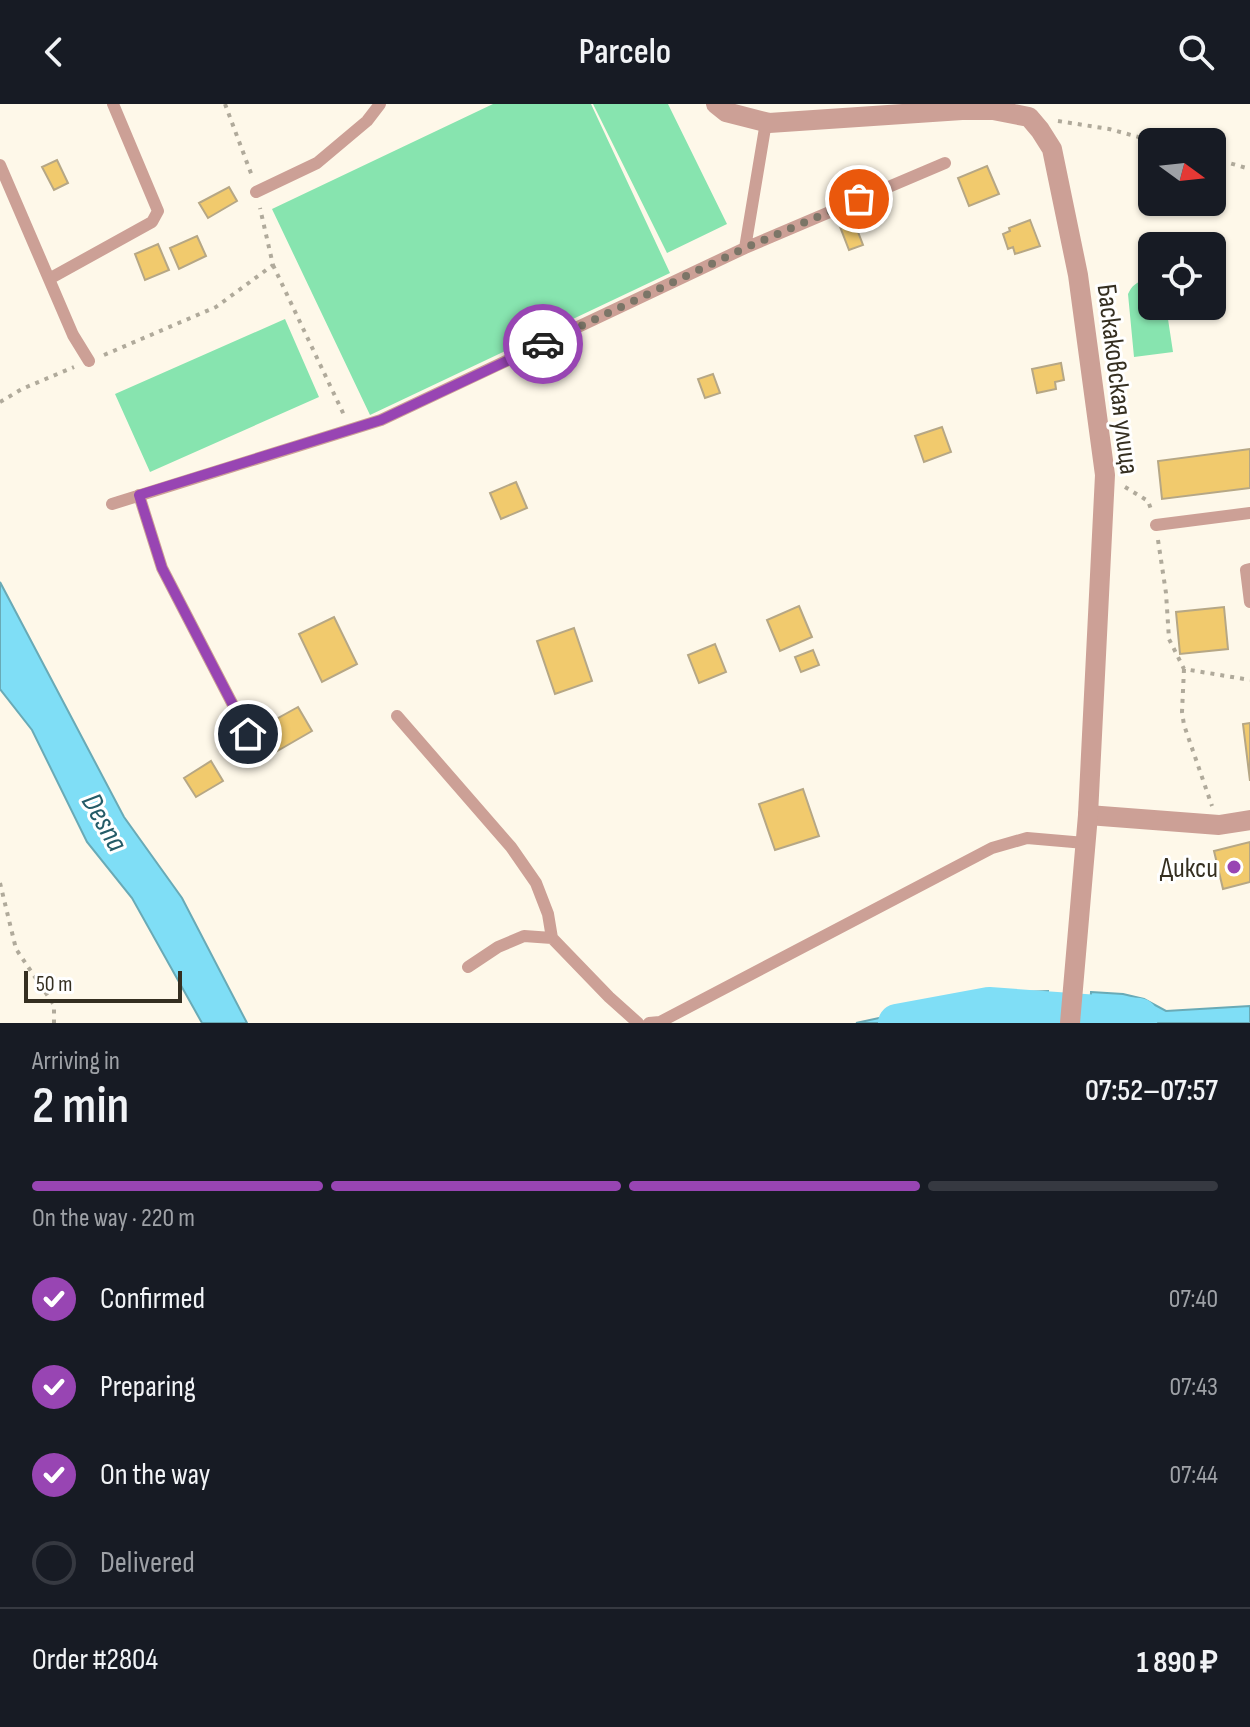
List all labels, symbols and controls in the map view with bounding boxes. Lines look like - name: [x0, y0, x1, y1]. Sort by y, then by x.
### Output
- icon: back: [32, 30, 76, 74]
- icon: search: [1174, 30, 1218, 74]
- text: Parcelo: [579, 31, 671, 74]
- north arrow: [1138, 128, 1226, 216]
- map controls: [1138, 128, 1226, 320]
- pin: [825, 165, 893, 233]
- icon: bag: [837, 177, 881, 221]
- button: locate: [1138, 232, 1226, 320]
- street label: Баскаковская улица: [1089, 282, 1146, 476]
- courier: [503, 304, 583, 384]
- icon: car: [521, 322, 565, 366]
- pin: [214, 700, 282, 768]
- icon: home: [226, 712, 270, 756]
- water label: Desna: [73, 787, 135, 858]
- place label: Дикси: [1160, 852, 1218, 885]
- marker: Дикси: [1225, 858, 1243, 876]
- scale bar: [24, 967, 182, 1003]
- text: 50 m: [36, 971, 72, 998]
- text: Arriving in: [32, 1046, 120, 1077]
- text: 07:52–07:57: [1085, 1073, 1218, 1109]
- text: 2 min: [32, 1075, 129, 1138]
- text: On the way · 220 m: [32, 1203, 195, 1234]
- icon: check: [32, 1277, 76, 1321]
- text: Confirmed: [100, 1281, 205, 1317]
- text: 07:40: [1169, 1284, 1218, 1315]
- icon: check: [32, 1365, 76, 1409]
- text: Preparing: [100, 1369, 196, 1405]
- text: 07:43: [1169, 1372, 1218, 1403]
- icon: check: [32, 1453, 76, 1497]
- text: On the way: [100, 1457, 210, 1493]
- text: 07:44: [1169, 1460, 1218, 1491]
- text: Delivered: [100, 1545, 195, 1581]
- text: Order #2804: [32, 1642, 158, 1678]
- text: 1 890 ₽: [1137, 1645, 1218, 1681]

